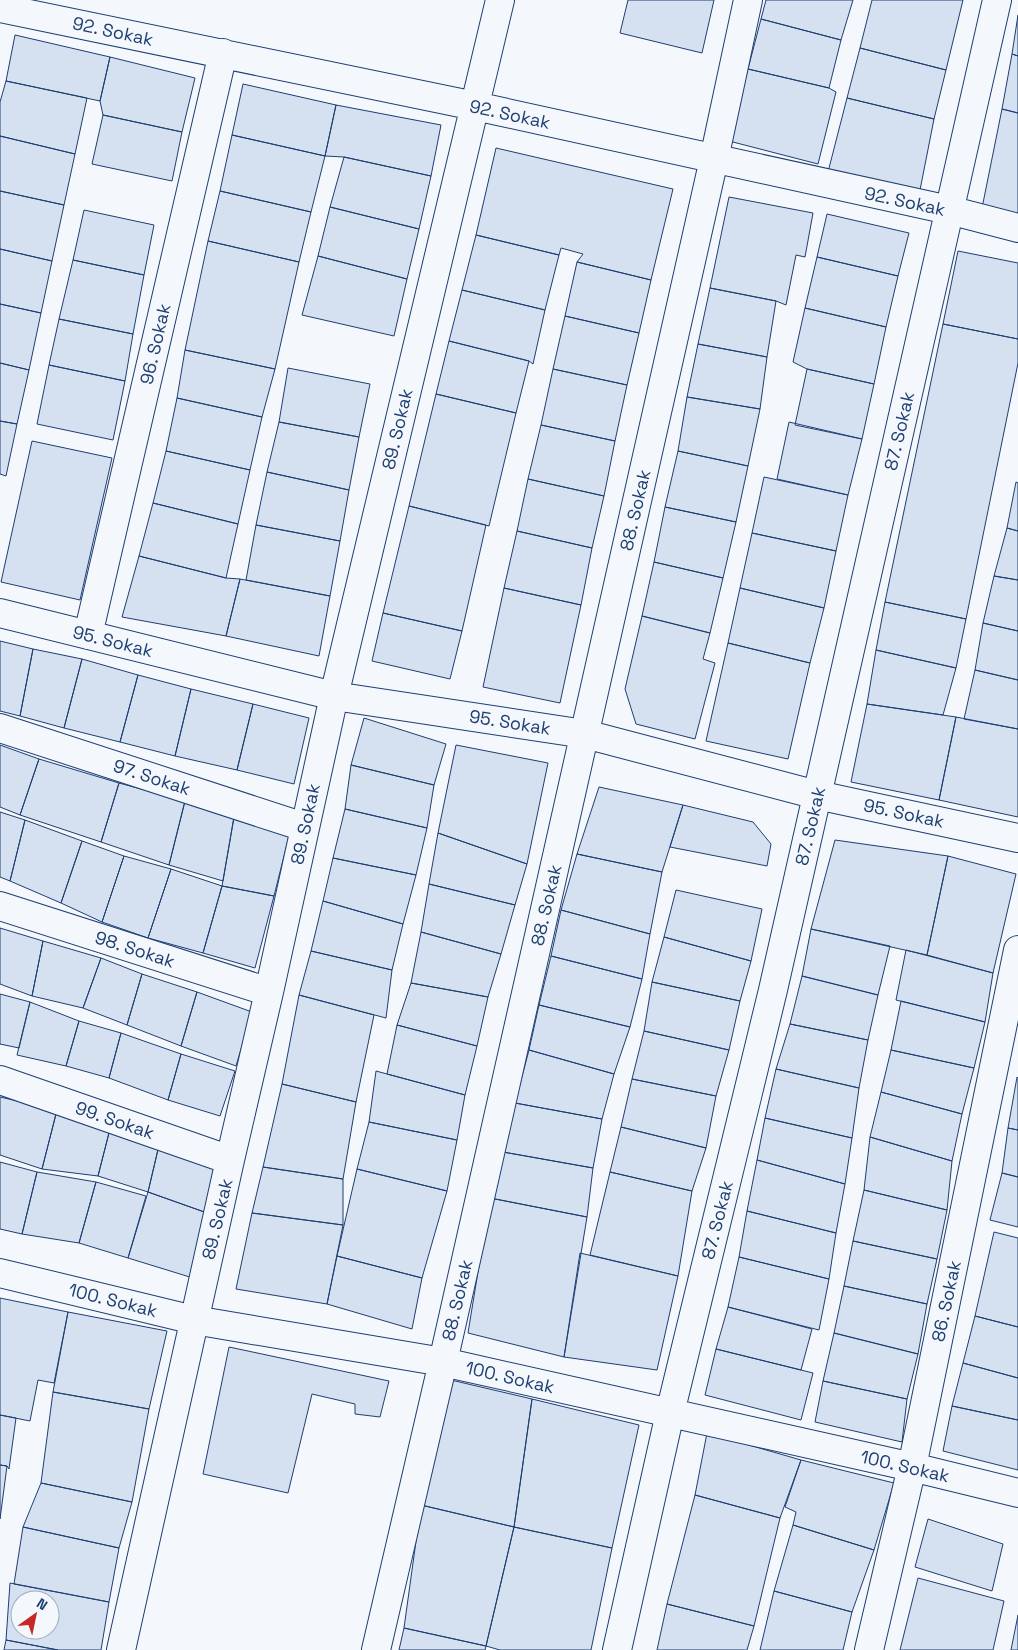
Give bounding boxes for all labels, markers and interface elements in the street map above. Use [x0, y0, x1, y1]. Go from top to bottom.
street label: 92. Sokak [70, 11, 156, 51]
street label: 92. Sokak [467, 94, 553, 134]
street label: 92. Sokak [862, 181, 948, 221]
street label: 96. Sokak [135, 301, 176, 387]
street label: 89. Sokak [377, 386, 418, 472]
street label: 87. Sokak [879, 389, 919, 473]
street label: 88. Sokak [614, 467, 656, 553]
street label: 95. Sokak [70, 620, 156, 662]
street label: 95. Sokak [468, 704, 553, 740]
street label: 97. Sokak [110, 754, 194, 800]
street label: 89. Sokak [285, 781, 325, 867]
street label: 87. Sokak [790, 784, 830, 868]
street label: 95. Sokak [861, 793, 947, 833]
street label: 88. Sokak [525, 862, 567, 948]
street label: 98. Sokak [92, 925, 178, 973]
street label: 99. Sokak [72, 1096, 158, 1144]
street label: 89. Sokak [197, 1176, 238, 1262]
street label: 87. Sokak [696, 1178, 738, 1262]
street label: 88. Sokak [436, 1257, 478, 1343]
street label: 86. Sokak [926, 1258, 966, 1344]
street label: 100. Sokak [66, 1278, 160, 1322]
street label: 100. Sokak [463, 1356, 557, 1398]
street label: 100. Sokak [858, 1445, 952, 1487]
north arrow [10, 1590, 60, 1640]
text: N [33, 1594, 51, 1614]

